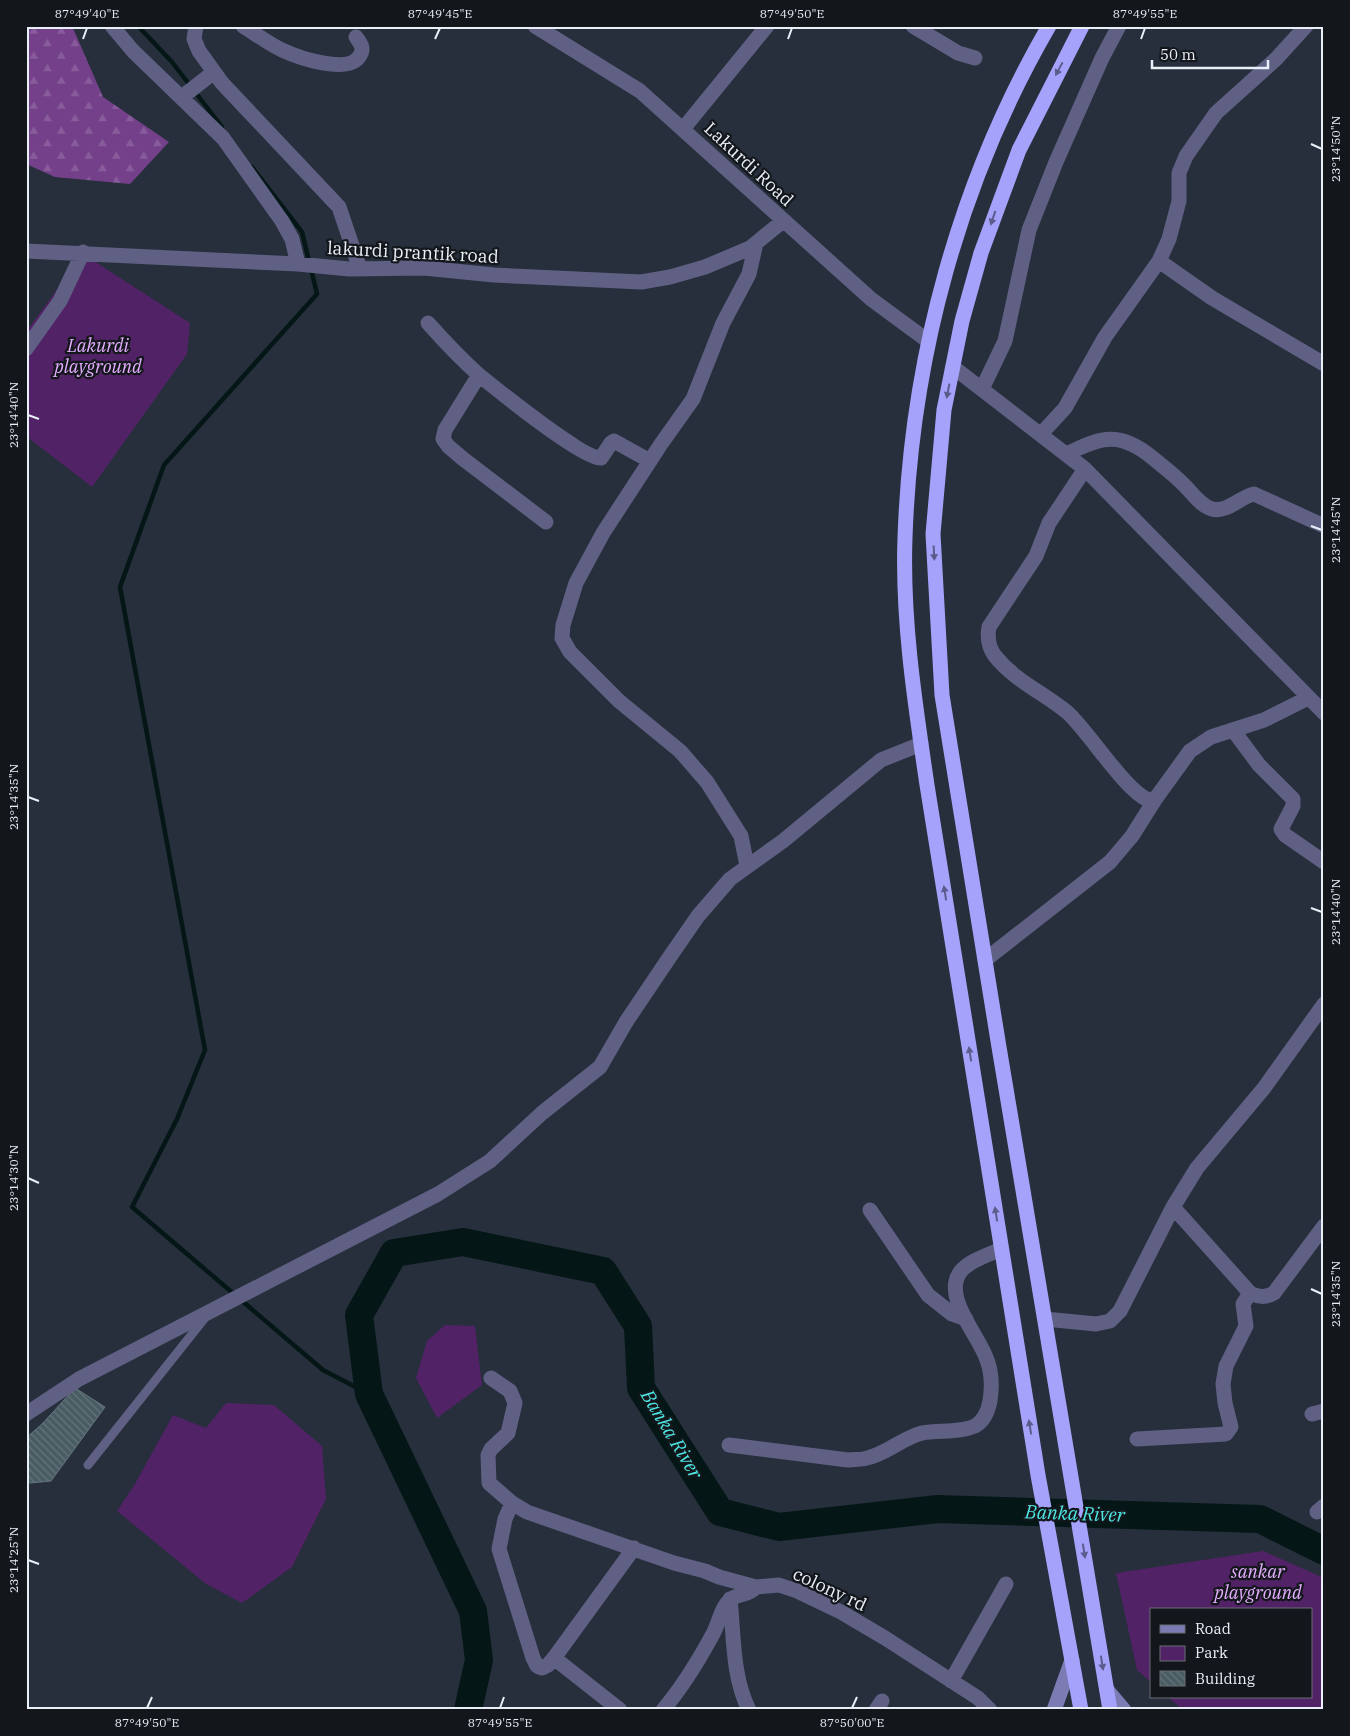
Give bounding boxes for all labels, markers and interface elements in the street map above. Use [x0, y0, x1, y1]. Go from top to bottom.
text: 87°49'40"E [55, 6, 119, 21]
text: 87°49'45"E [408, 6, 472, 21]
text: 87°49'50"E [760, 6, 824, 21]
text: 87°49'55"E [1113, 6, 1177, 21]
scale bar [1152, 38, 1269, 70]
text: 50 m [1160, 45, 1196, 64]
one-way arrow [1055, 62, 1063, 76]
text: 23°14'50"N [1328, 116, 1343, 182]
street label: Lakurdi Road [700, 117, 798, 211]
one-way arrow [989, 210, 996, 225]
street label: lakurdi prantik road [327, 236, 499, 268]
park label: Lakurdi playground [52, 334, 142, 378]
text: 23°14'40"N [6, 382, 21, 448]
one-way arrow [943, 384, 951, 400]
text: 23°14'45"N [1328, 497, 1343, 563]
one-way arrow [930, 545, 938, 561]
text: 23°14'35"N [6, 764, 21, 830]
text: 23°14'40"N [1328, 879, 1343, 945]
one-way arrow [940, 885, 948, 901]
one-way arrow [966, 1045, 974, 1061]
text: 23°14'30"N [6, 1145, 21, 1211]
one-way arrow [991, 1206, 999, 1222]
text: 23°14'35"N [1328, 1261, 1343, 1327]
water label: Banka River [635, 1384, 708, 1484]
one-way arrow [1025, 1418, 1033, 1434]
water label: Banka River [1024, 1499, 1126, 1527]
text: 23°14'25"N [6, 1527, 21, 1593]
one-way arrow [1080, 1543, 1088, 1559]
park label: sankar playground [1212, 1560, 1302, 1604]
street label: colony rd [789, 1562, 871, 1616]
legend [1150, 1608, 1312, 1698]
text: Road [1195, 1619, 1231, 1638]
text: Park [1195, 1643, 1228, 1662]
one-way arrow [1099, 1655, 1107, 1671]
text: Building [1195, 1669, 1255, 1688]
text: 87°49'50"E [115, 1715, 179, 1730]
text: 87°49'55"E [468, 1715, 532, 1730]
text: 87°50'00"E [820, 1715, 884, 1730]

